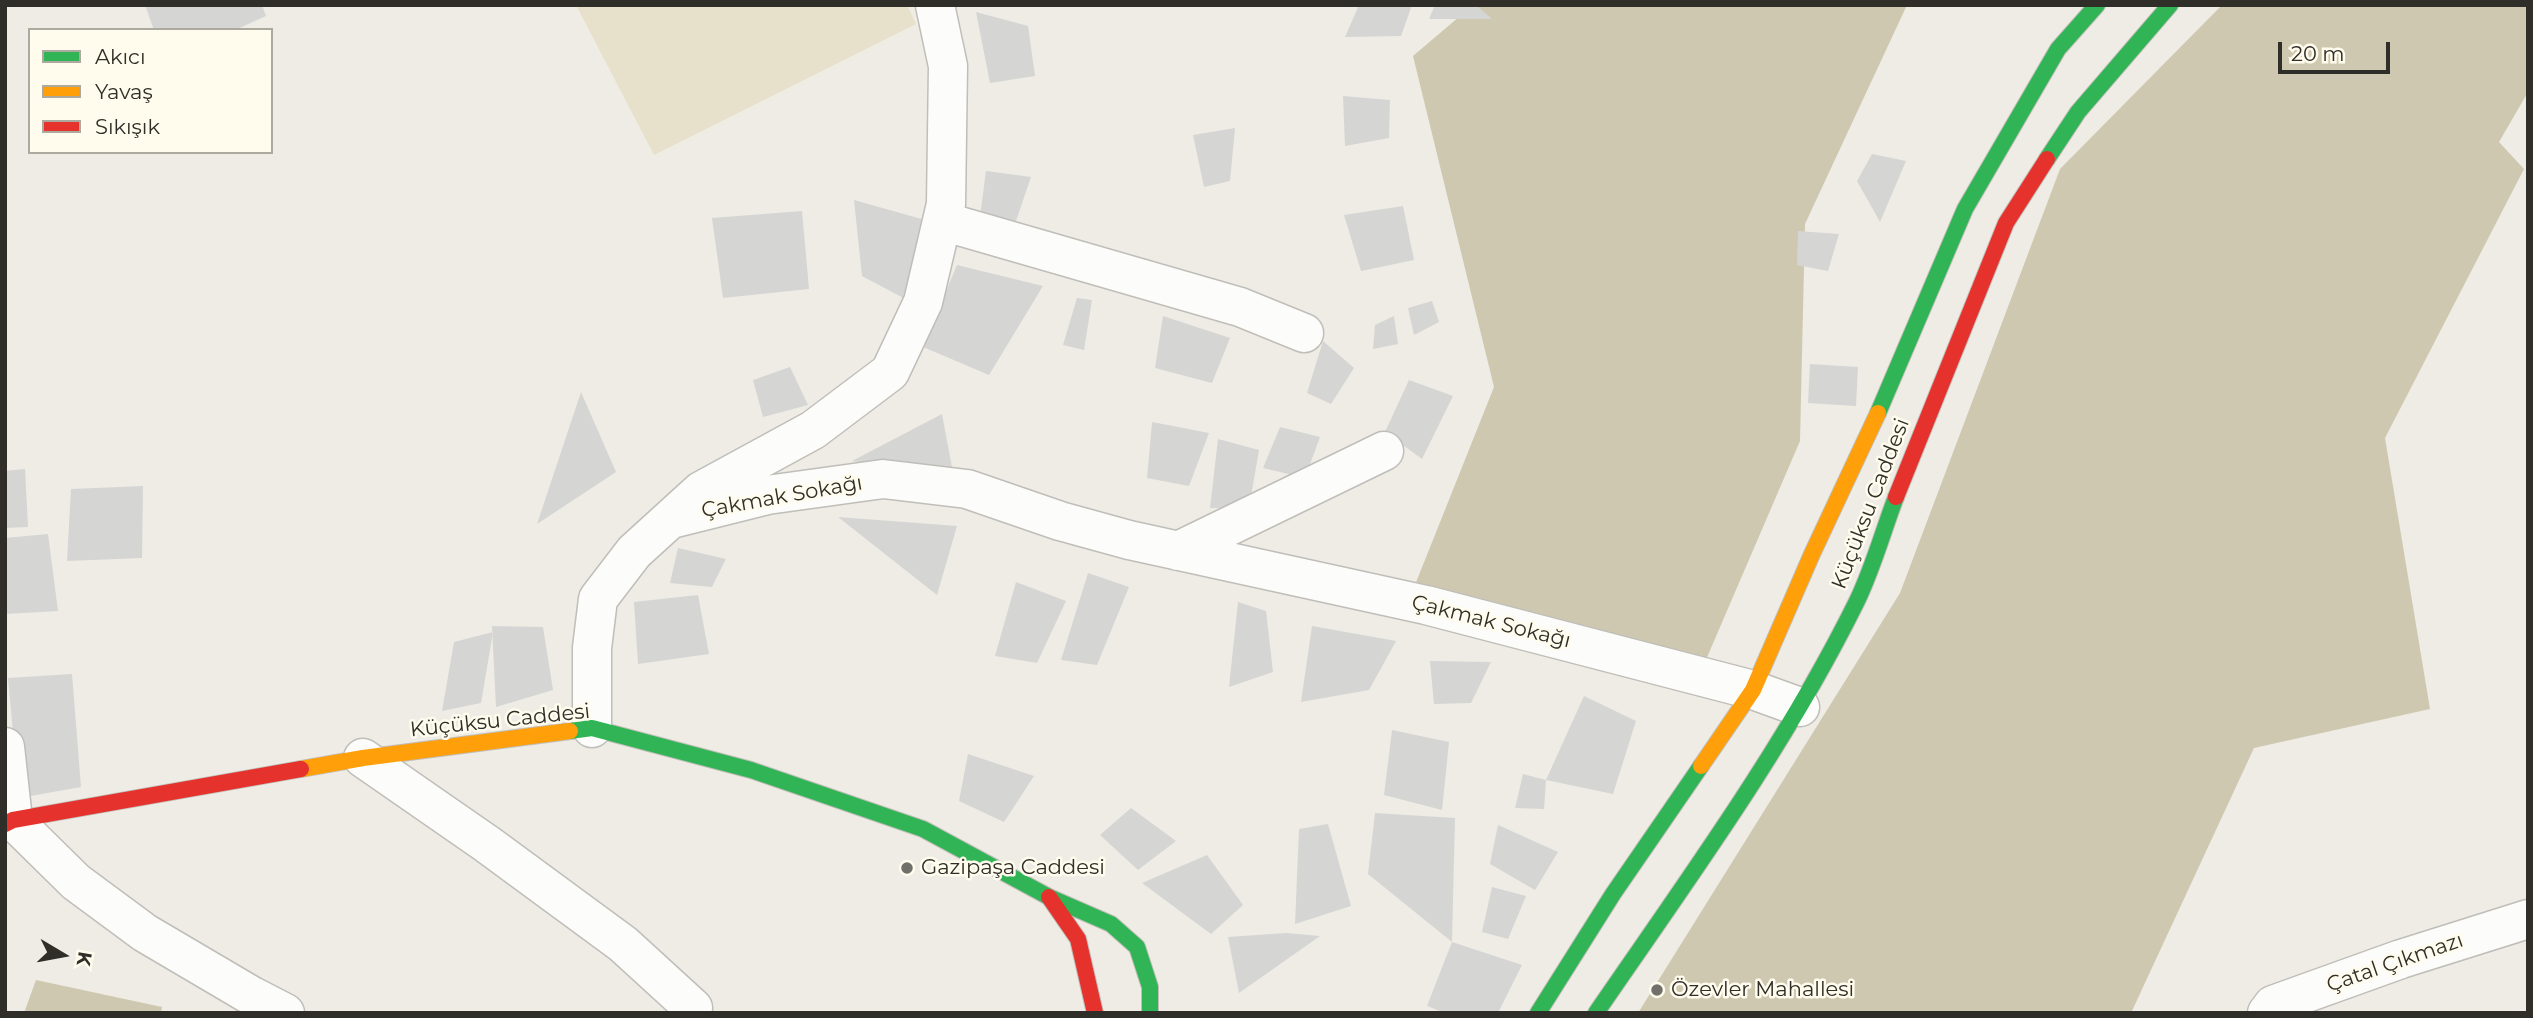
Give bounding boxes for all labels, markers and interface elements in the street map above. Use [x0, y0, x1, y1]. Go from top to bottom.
legend [28, 28, 273, 154]
scale bar [2281, 28, 2393, 72]
text: 20 m [2291, 41, 2345, 66]
text: Akıcı [95, 44, 146, 69]
text: Yavaş [95, 79, 153, 104]
text: Sıkışık [95, 114, 160, 139]
street label: Küçüksu Caddesi [1827, 415, 1915, 593]
street label: Çakmak Sokağı [700, 470, 864, 524]
street label: Çakmak Sokağı [1409, 590, 1573, 654]
street label: Küçüksu Caddesi [409, 699, 591, 743]
place label: Gazipaşa Caddesi [921, 855, 1105, 881]
marker: Gazipaşa Caddesi [899, 860, 915, 876]
north arrow [28, 920, 98, 990]
street label: Çatal Çıkmazı [2323, 928, 2467, 998]
text: K [72, 950, 97, 968]
place label: Özevler Mahallesi [1671, 977, 1854, 1003]
marker: Özevler Mahallesi [1649, 982, 1665, 998]

